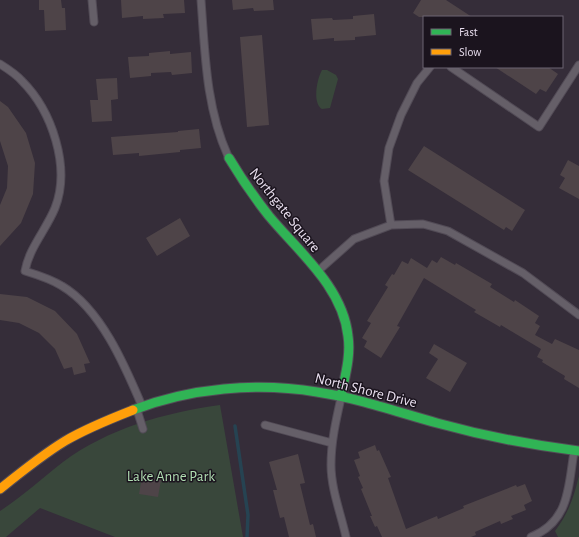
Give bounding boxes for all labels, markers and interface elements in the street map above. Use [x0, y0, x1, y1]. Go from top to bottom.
legend [423, 16, 563, 68]
text: Fast [459, 26, 478, 38]
text: Slow [459, 46, 481, 58]
street label: Northgate Square [246, 165, 323, 255]
street label: North Shore Drive [313, 371, 418, 410]
park label: Lake Anne Park [127, 469, 215, 484]

